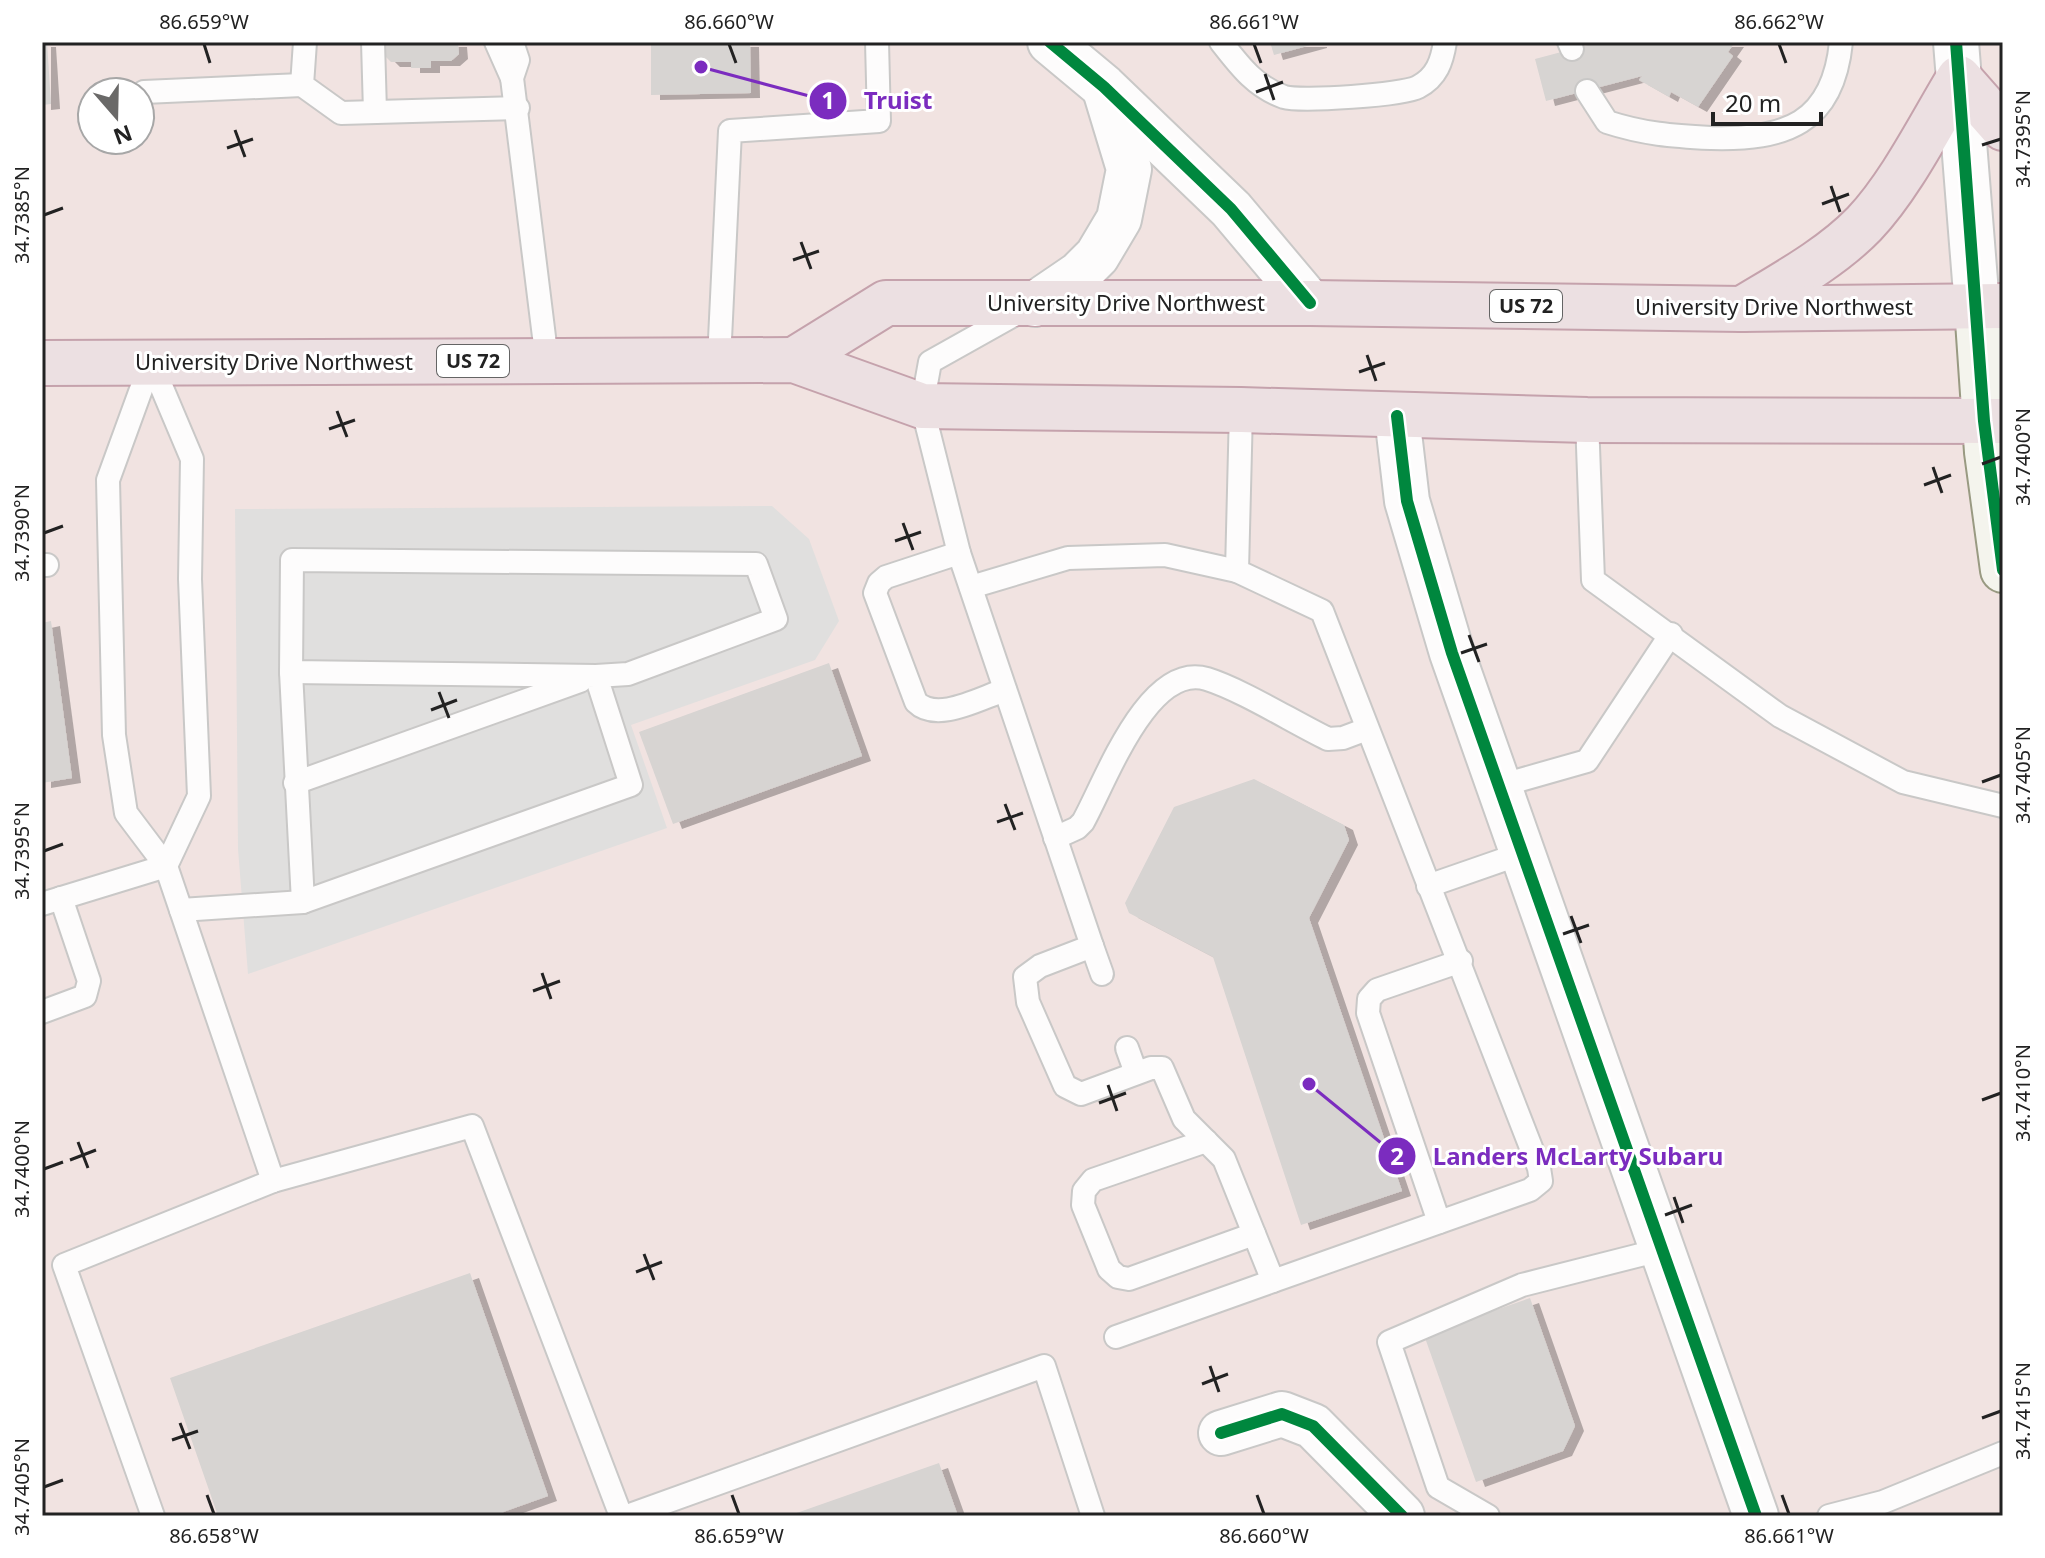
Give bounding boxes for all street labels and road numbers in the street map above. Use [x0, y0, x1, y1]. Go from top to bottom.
street label: University Drive Northwest [987, 287, 1265, 317]
road number: US 72 [1490, 290, 1562, 322]
street label: University Drive Northwest [1635, 291, 1913, 321]
road number: US 72 [437, 345, 509, 377]
street label: University Drive Northwest [135, 346, 413, 376]

